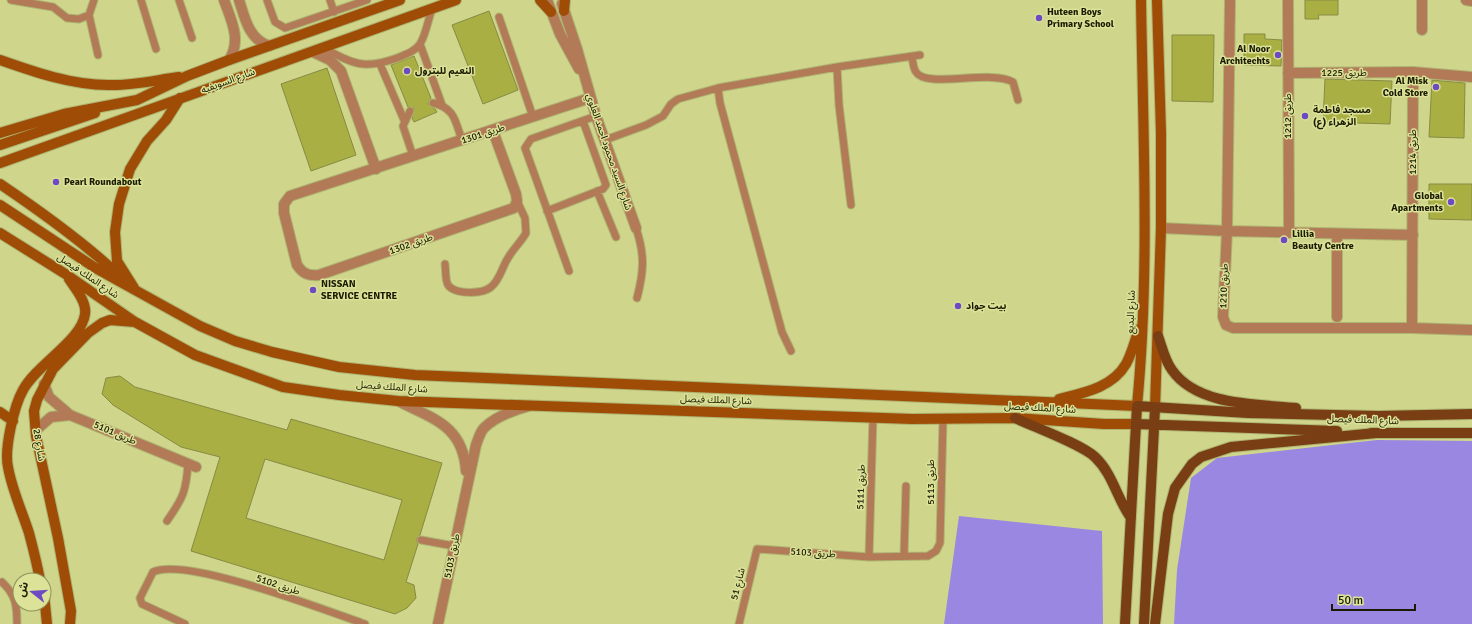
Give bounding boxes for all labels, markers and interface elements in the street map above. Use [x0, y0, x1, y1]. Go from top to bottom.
place label: Huteen Boys Primary School [1047, 6, 1114, 30]
marker: Huteen Boys Primary School [1034, 13, 1044, 23]
place label: Al Noor Architechts [1220, 43, 1271, 67]
marker: Al Noor Architechts [1273, 50, 1283, 60]
place label: النعيم للبترول [415, 65, 474, 78]
street label: شارع السويفيه [199, 66, 257, 97]
marker: النعيم للبترول [402, 66, 412, 76]
street label: طريق 1225 [1321, 67, 1367, 79]
place label: Al Misk Cold Store [1383, 75, 1429, 99]
marker: Al Misk Cold Store [1431, 82, 1441, 92]
street label: شارع السيد محمود احمد العلوي [582, 92, 635, 212]
street label: طريق 1212 [1282, 93, 1294, 139]
place label: مسجد فاطمة الزهراء (ع) [1313, 104, 1371, 130]
marker: مسجد فاطمة الزهراء (ع) [1300, 111, 1310, 121]
street label: طريق 1301 [460, 121, 507, 147]
street label: طريق 1214 [1407, 129, 1419, 175]
place label: Pearl Roundabout [64, 176, 142, 188]
marker: Pearl Roundabout [51, 177, 61, 187]
place label: Global Apartments [1391, 190, 1444, 214]
marker: Global Apartments [1446, 197, 1456, 207]
place label: Lillia Beauty Centre [1292, 228, 1354, 252]
street label: طريق 1302 [388, 231, 435, 257]
marker: Lillia Beauty Centre [1279, 235, 1289, 245]
street label: شارع الملك فيصل [54, 251, 121, 302]
street label: طريق 1210 [1217, 263, 1231, 309]
place label: NISSAN SERVICE CENTRE [321, 278, 398, 302]
marker: NISSAN SERVICE CENTRE [308, 285, 318, 295]
street label: شارع البديع [1124, 290, 1139, 334]
place label: بيت جواد [966, 300, 1006, 312]
marker: بيت جواد [953, 301, 963, 311]
street label: شارع الملك فيصل [356, 379, 428, 396]
street label: شارع الملك فيصل [680, 393, 752, 408]
street label: شارع الملك فيصل [1004, 400, 1076, 417]
street label: شارع الملك فيصل [1327, 413, 1399, 428]
street label: طريق 5101 [92, 419, 138, 447]
street label: شارع 28 [29, 428, 48, 462]
street label: طريق 5113 [925, 459, 937, 505]
street label: طريق 5111 [854, 464, 868, 510]
street label: طريق 5103 [441, 532, 463, 579]
street label: طريق 5103 [790, 545, 836, 561]
street label: شارع 51 [728, 567, 749, 601]
north arrow [12, 572, 52, 612]
street label: طريق 5102 [255, 572, 302, 598]
text: ش [14, 580, 31, 598]
scale bar [1332, 586, 1415, 612]
text: 50 m [1338, 593, 1363, 608]

